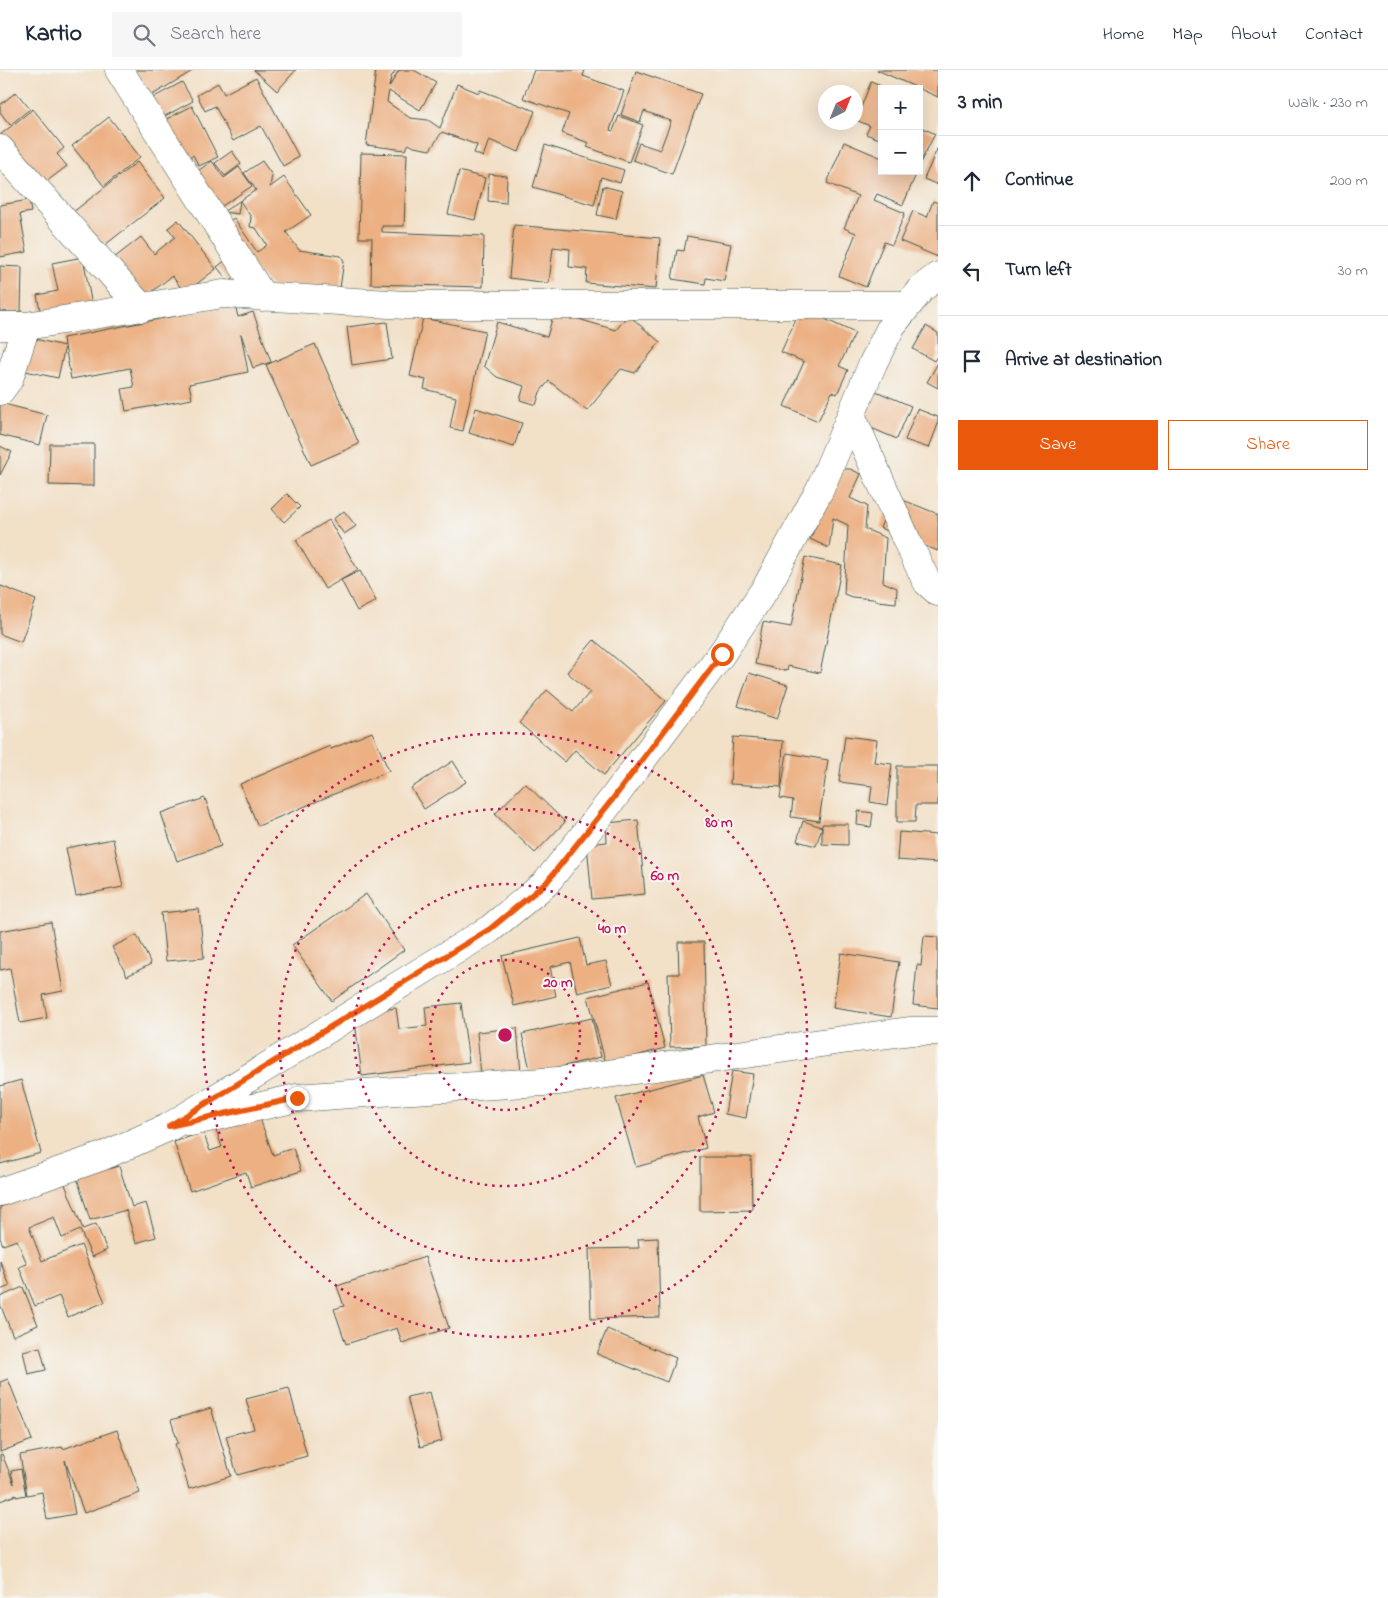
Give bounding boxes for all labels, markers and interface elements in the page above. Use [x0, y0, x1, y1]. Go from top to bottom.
search box [112, 12, 462, 57]
text: Kartio [25, 17, 82, 52]
icon: search [130, 21, 158, 49]
text: Search here [170, 21, 261, 48]
text: Home [1103, 22, 1144, 48]
text: Map [1172, 22, 1203, 48]
text: About [1231, 22, 1277, 48]
text: Contact [1305, 22, 1363, 48]
north arrow [818, 85, 863, 130]
map controls [878, 85, 923, 175]
button: + [878, 85, 923, 130]
text: 3 min [958, 88, 1002, 118]
text: Walk · 230 m [1288, 91, 1368, 115]
button: − [878, 130, 923, 175]
icon: ahead [958, 167, 986, 195]
text: Continue [1005, 167, 1073, 194]
text: 200 m [1330, 169, 1368, 193]
icon: left [958, 257, 986, 285]
text: Turn left [1005, 257, 1072, 284]
text: 30 m [1338, 259, 1368, 283]
icon: arrive [958, 347, 986, 375]
text: Arrive at destination [1005, 347, 1162, 374]
button: Save [958, 420, 1158, 470]
button: Share [1168, 420, 1368, 470]
route start [711, 643, 734, 666]
text: 80 m [704, 812, 733, 834]
text: 60 m [650, 865, 680, 887]
text: 40 m [597, 918, 626, 940]
text: 20 m [542, 972, 573, 994]
centre of rings [496, 1026, 514, 1044]
route end [286, 1087, 309, 1110]

